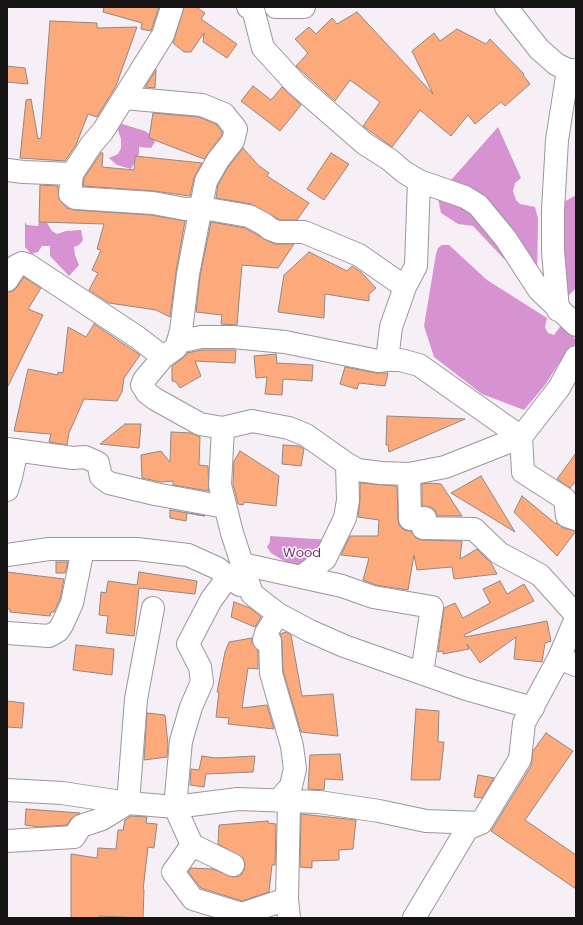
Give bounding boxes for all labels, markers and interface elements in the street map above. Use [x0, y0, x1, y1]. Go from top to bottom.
park label: Wood [283, 546, 321, 562]

